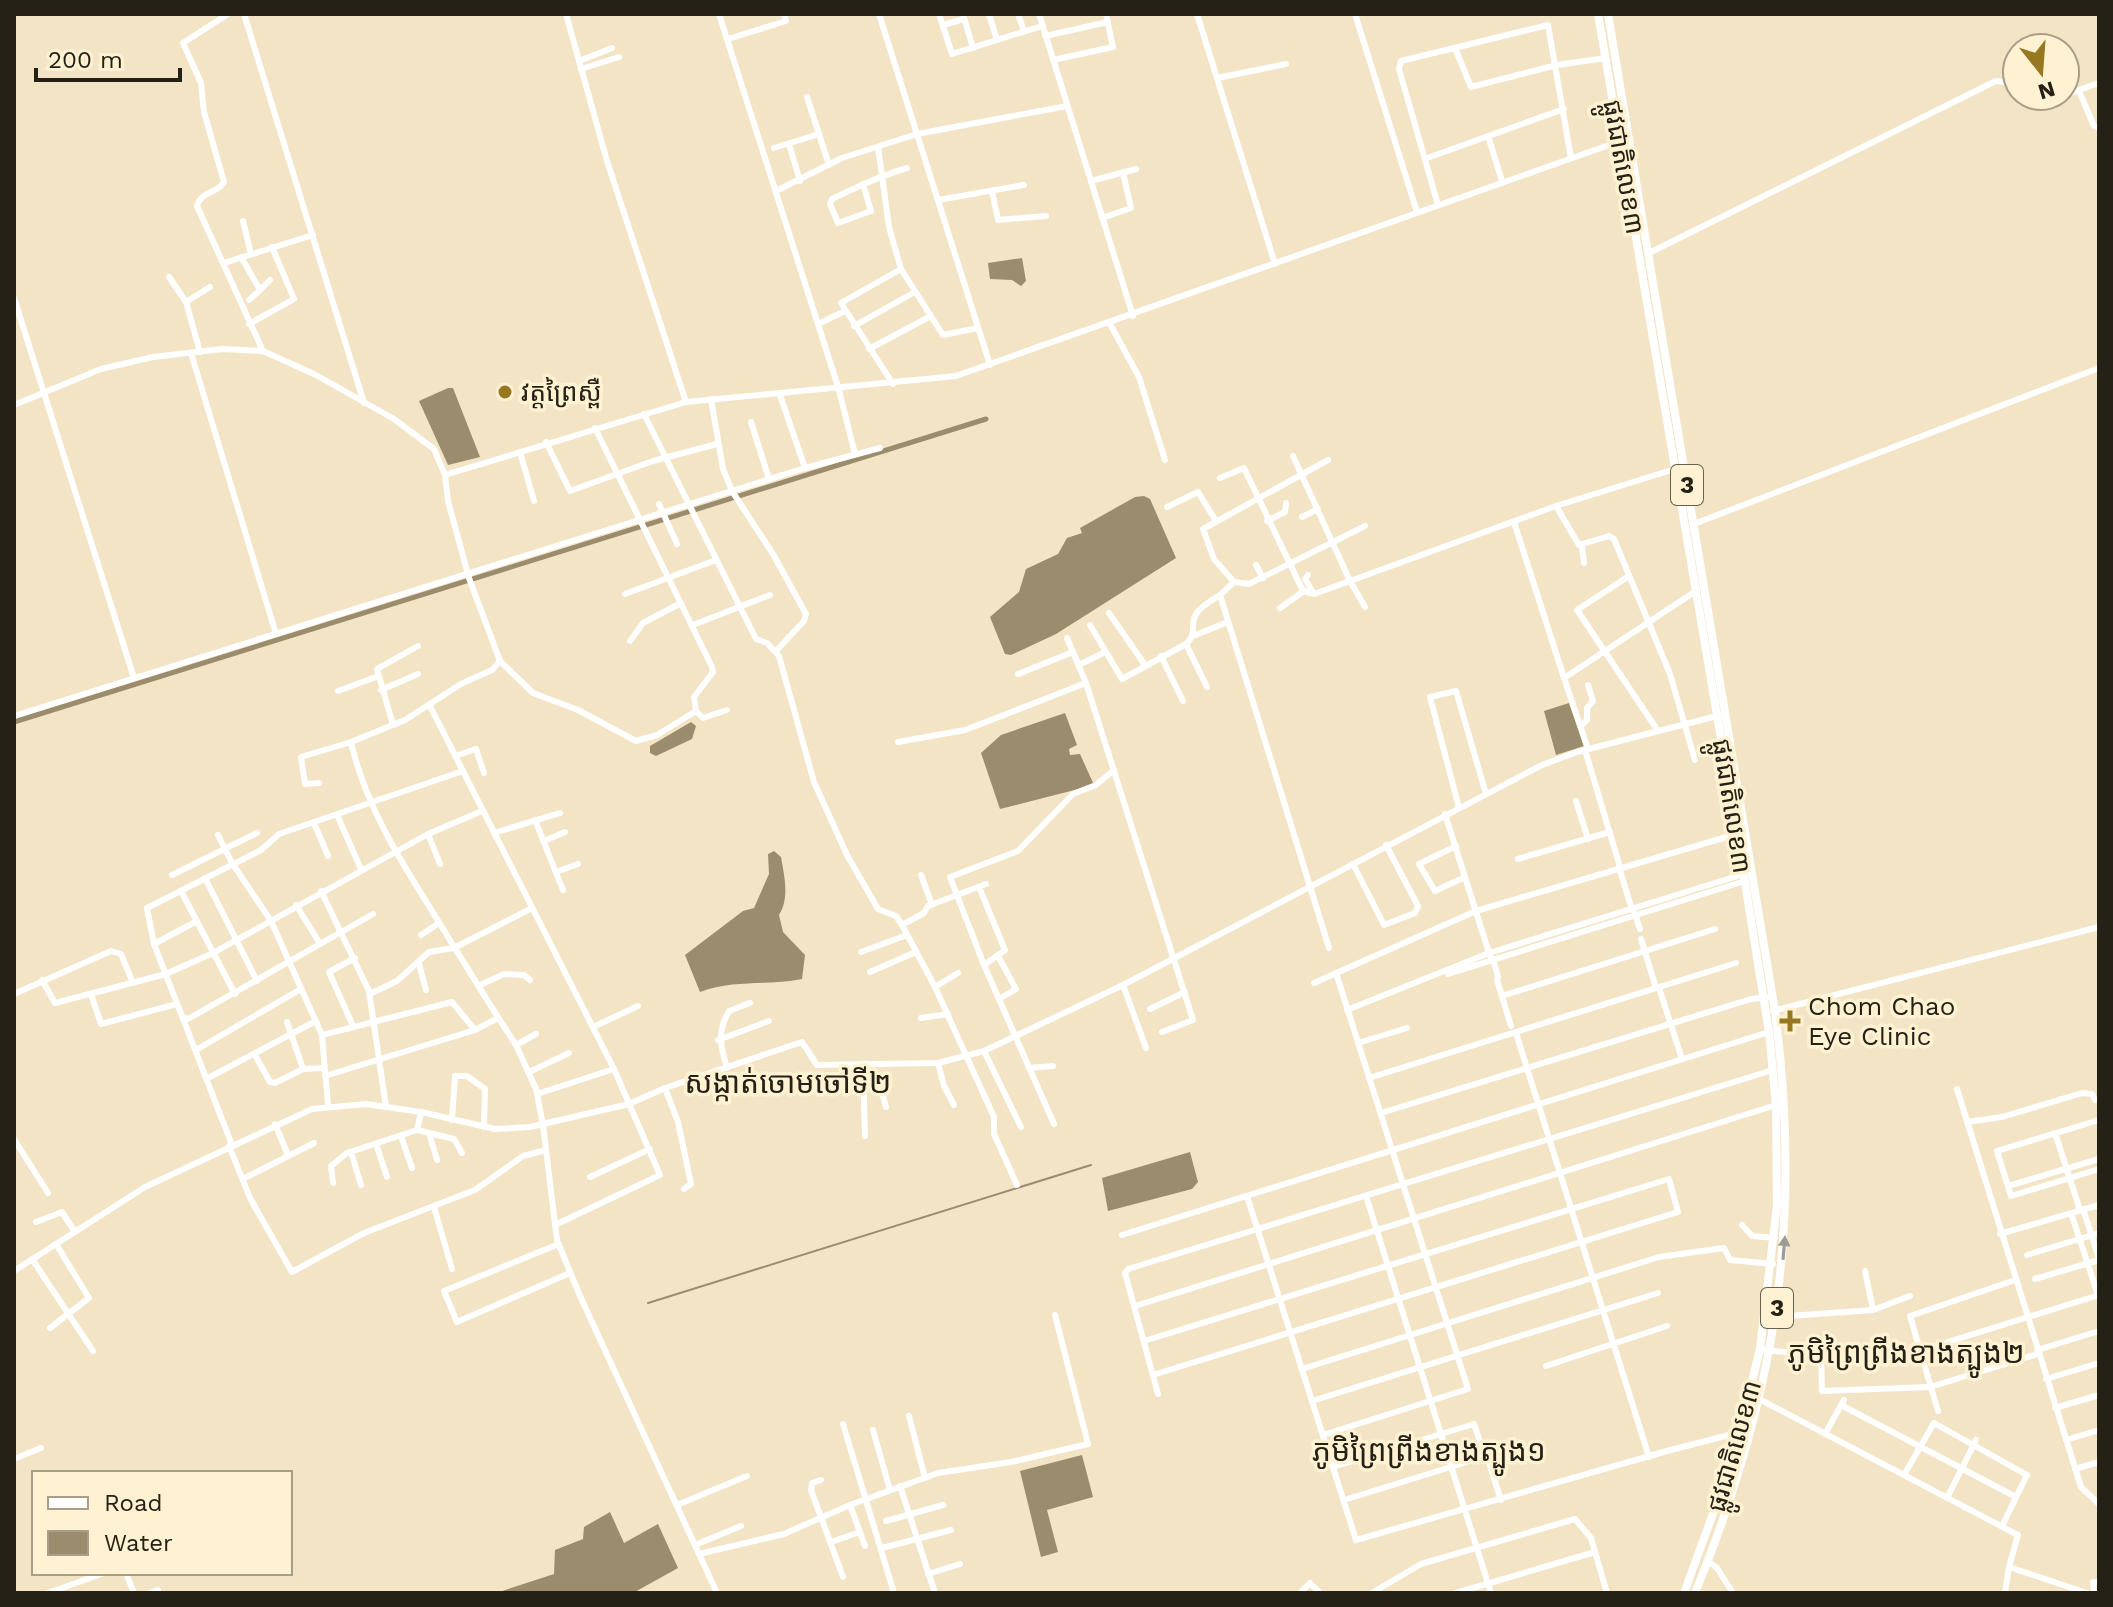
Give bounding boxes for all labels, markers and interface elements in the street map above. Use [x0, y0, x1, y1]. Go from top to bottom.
scale bar [36, 32, 180, 82]
north arrow [2001, 32, 2081, 112]
text: 200 m [48, 46, 123, 74]
text: N [2035, 76, 2058, 105]
street label: ផ្លូវជាតិលេខ៣ [1589, 97, 1651, 238]
place label: វត្តព្រៃស្ពឺ [521, 376, 602, 409]
marker: វត្តព្រៃស្ពឺ [496, 383, 514, 401]
road number: 3 [1671, 465, 1703, 505]
street label: ផ្លូវជាតិលេខ៣ [1698, 736, 1757, 877]
place label: Chom Chao Eye Clinic [1808, 991, 1955, 1051]
marker: Chom Chao Eye Clinic [1779, 1010, 1801, 1032]
district label: សង្កាត់ចោមចៅទី២ [685, 1065, 891, 1102]
one-way arrow [1778, 1235, 1791, 1260]
road number: 3 [1761, 1288, 1793, 1328]
district label: ភូមិព្រៃព្រីងខាងត្បូង២ [1787, 1334, 2025, 1378]
street label: ផ្លូវជាតិលេខ៣ [1701, 1376, 1776, 1518]
district label: ភូមិព្រៃព្រីងខាងត្បូង១ [1312, 1432, 1546, 1476]
legend [32, 1471, 292, 1575]
text: Road [104, 1489, 163, 1517]
text: Water [104, 1529, 173, 1557]

